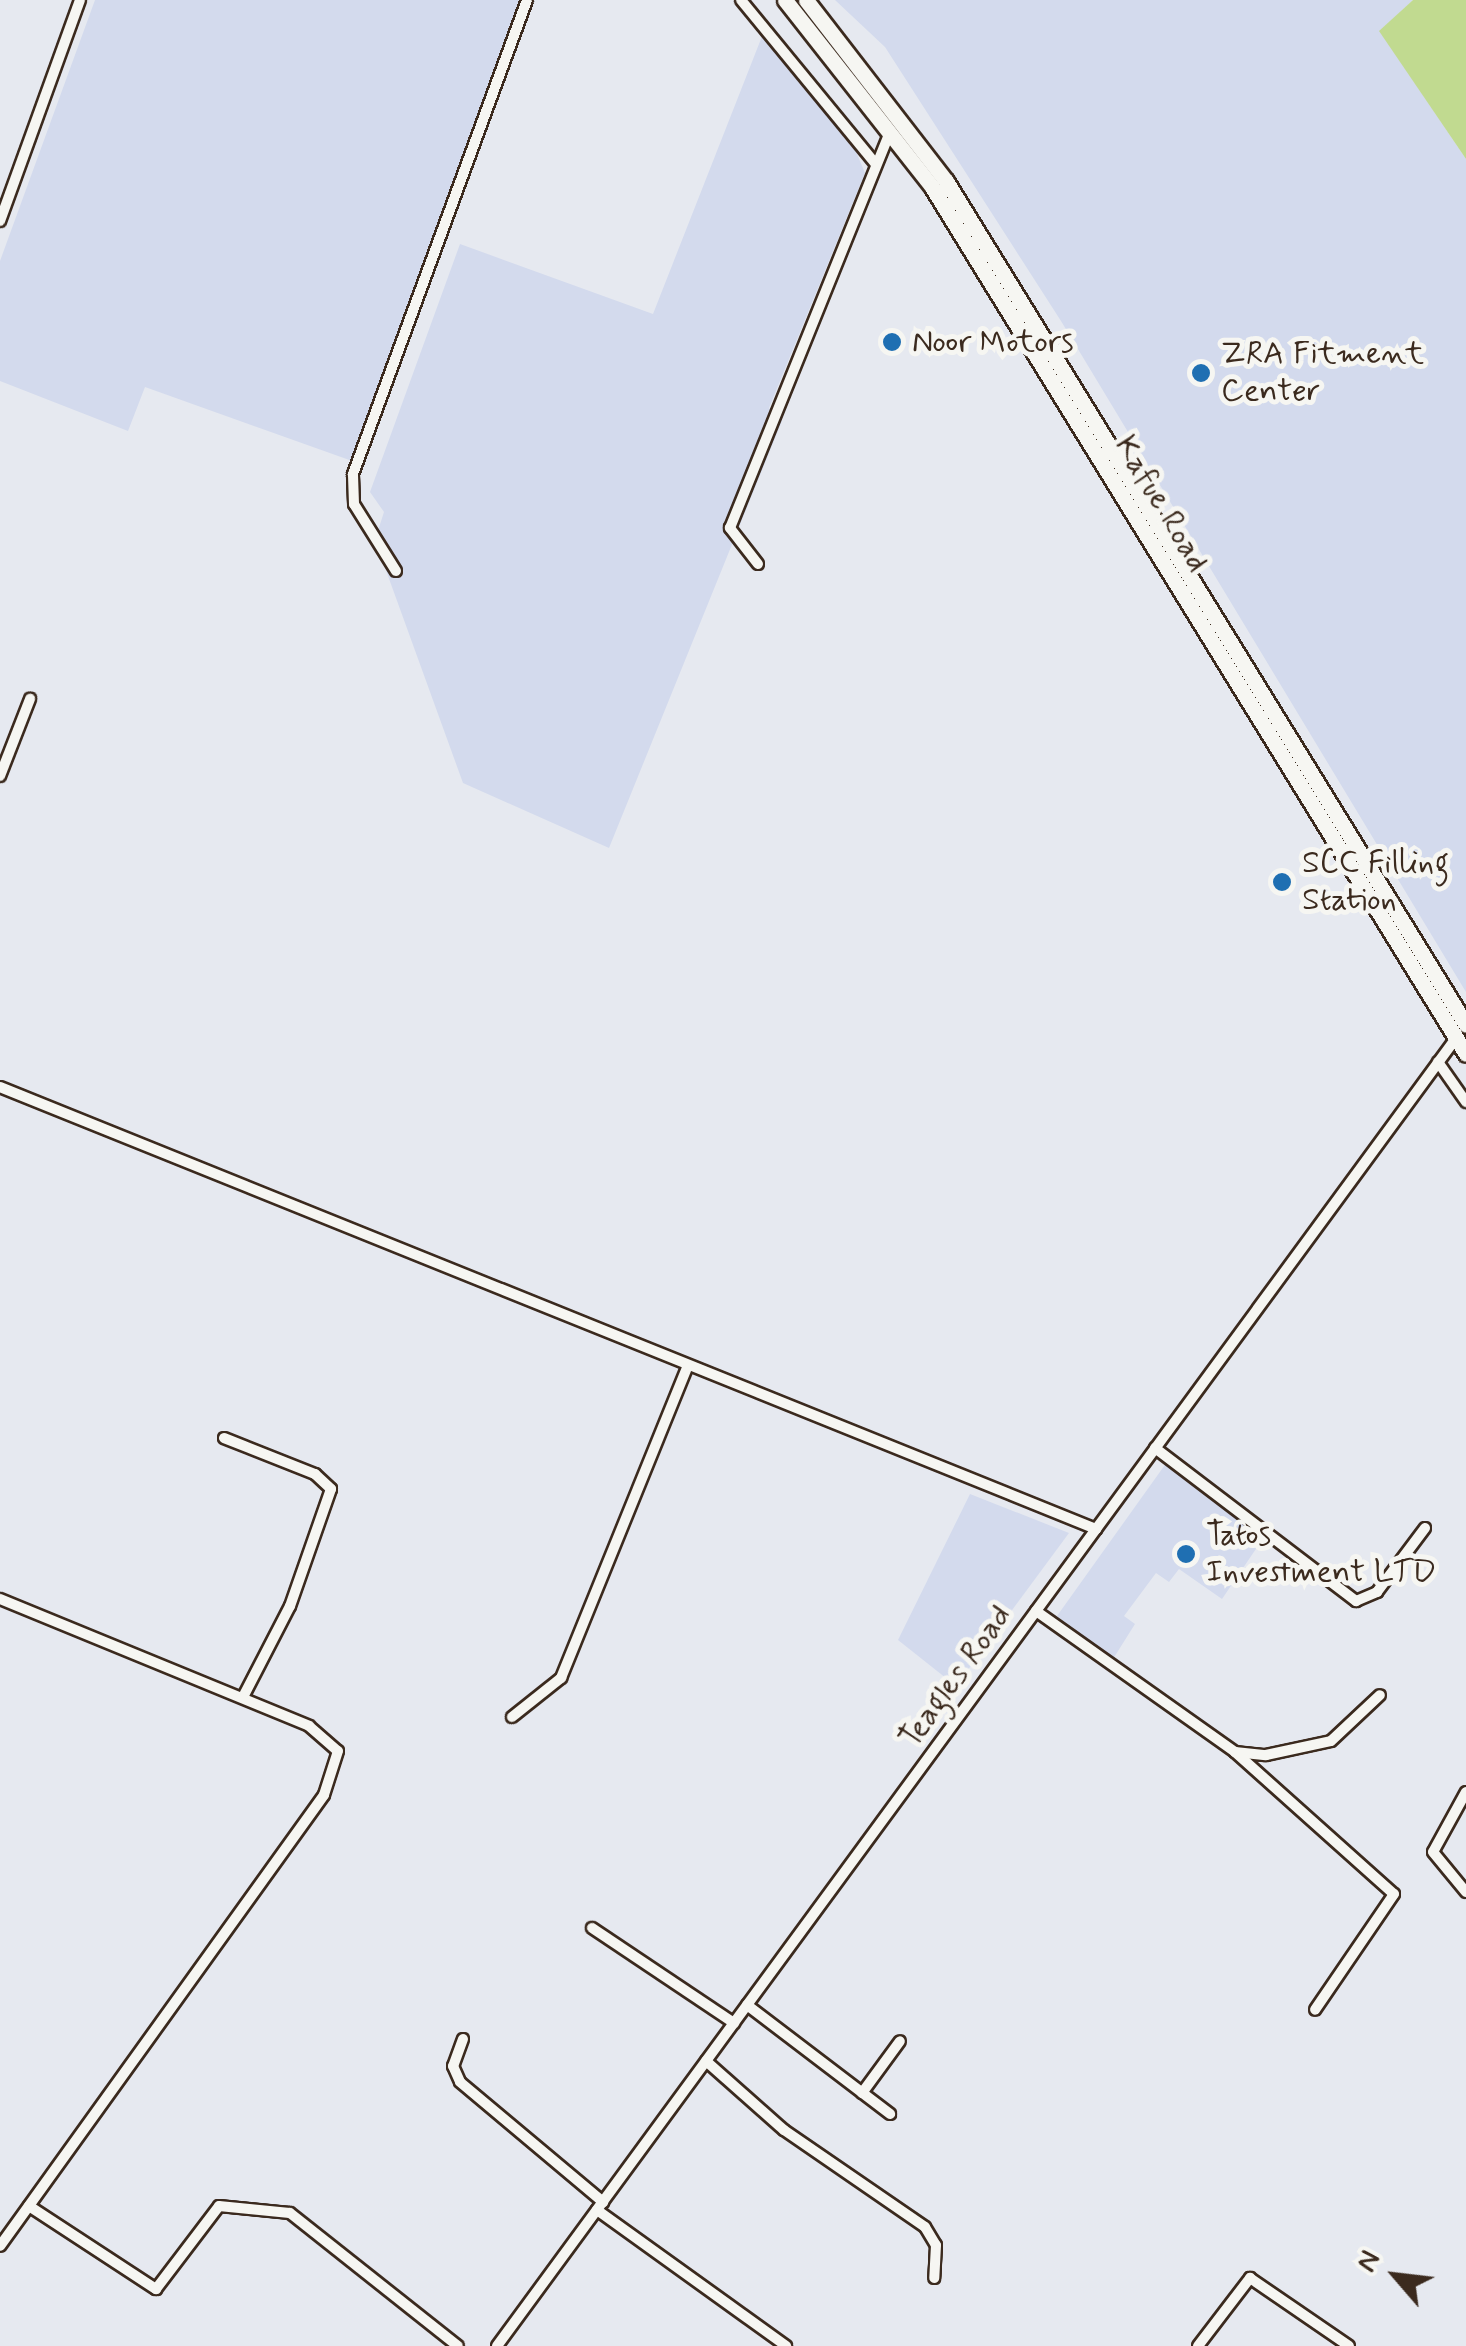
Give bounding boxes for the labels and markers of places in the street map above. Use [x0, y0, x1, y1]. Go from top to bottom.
place label: Noor Motors [912, 323, 1072, 361]
marker: Noor Motors [881, 331, 903, 353]
place label: ZRA Fitment Center [1221, 336, 1405, 411]
marker: ZRA Fitment Center [1190, 362, 1212, 384]
place label: SCC Filling Station [1302, 845, 1449, 920]
marker: SCC Filling Station [1271, 871, 1293, 893]
place label: Tatos Investment LTD [1206, 1517, 1436, 1592]
marker: Tatos Investment LTD [1175, 1543, 1197, 1565]

